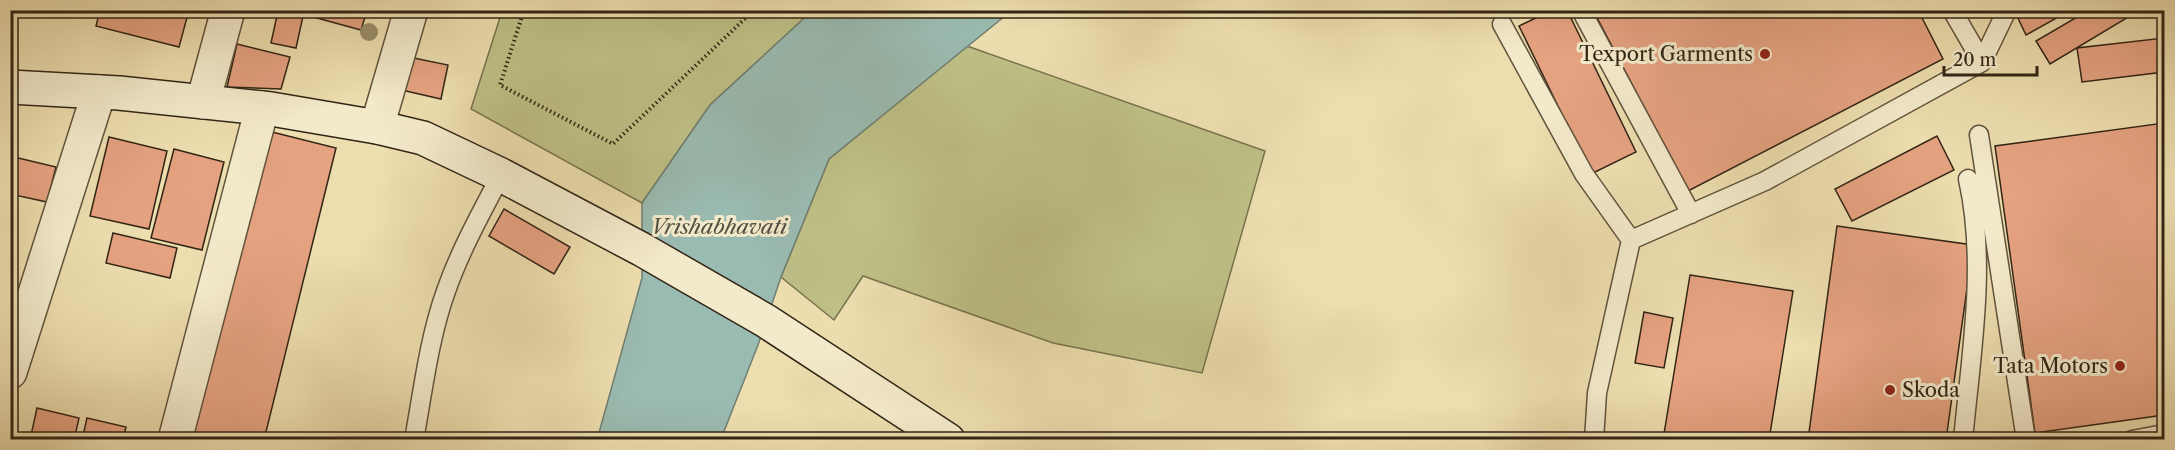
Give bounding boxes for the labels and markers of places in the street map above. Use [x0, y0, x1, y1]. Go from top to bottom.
place label: Texport Garments [1579, 42, 1753, 66]
marker: Texport Garments [1758, 47, 1772, 61]
place label: Tata Motors [1993, 354, 2108, 378]
marker: Tata Motors [2113, 359, 2127, 373]
place label: Skoda [1902, 378, 1960, 402]
marker: Skoda [1883, 383, 1897, 397]

